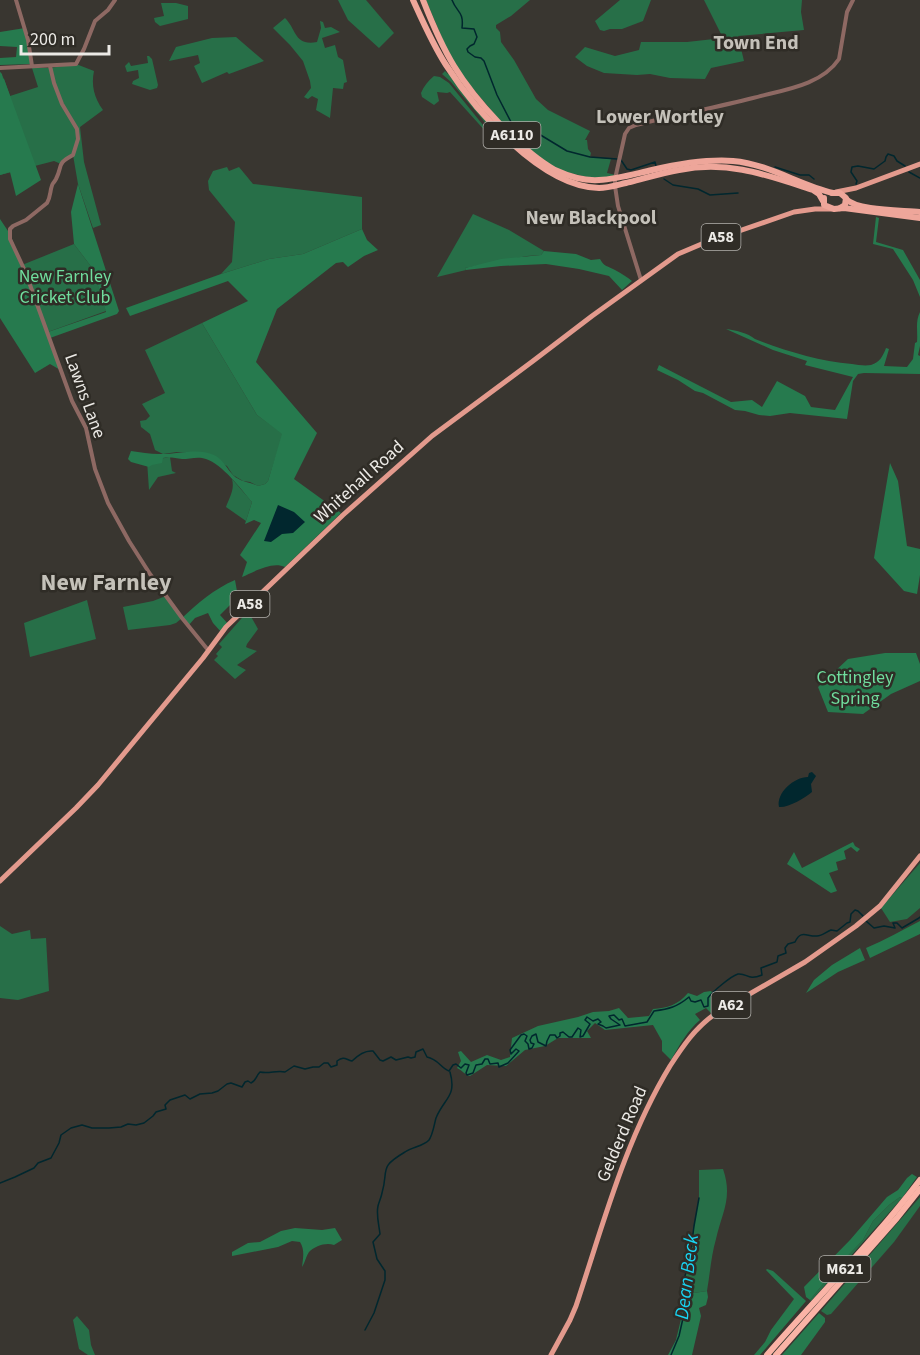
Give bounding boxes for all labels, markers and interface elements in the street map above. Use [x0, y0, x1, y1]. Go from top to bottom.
scale bar [21, 18, 110, 56]
text: 200 m [30, 27, 75, 52]
district label: Town End [713, 29, 799, 57]
district label: Lower Wortley [596, 103, 725, 131]
road number: A6110 [484, 122, 540, 148]
district label: New Blackpool [525, 204, 657, 232]
road number: A58 [702, 224, 740, 250]
park label: New Farnley Cricket Club [19, 264, 112, 310]
street label: Lawns Lane [58, 350, 112, 442]
street label: Whitehall Road [308, 435, 410, 529]
district label: New Farnley [41, 565, 172, 600]
road number: A58 [230, 591, 270, 617]
park label: Cottingley Spring [817, 665, 894, 711]
road number: A62 [712, 992, 750, 1018]
street label: Gelderd Road [591, 1082, 653, 1186]
water label: Dean Beck [668, 1232, 706, 1321]
road number: M621 [820, 1256, 870, 1282]

